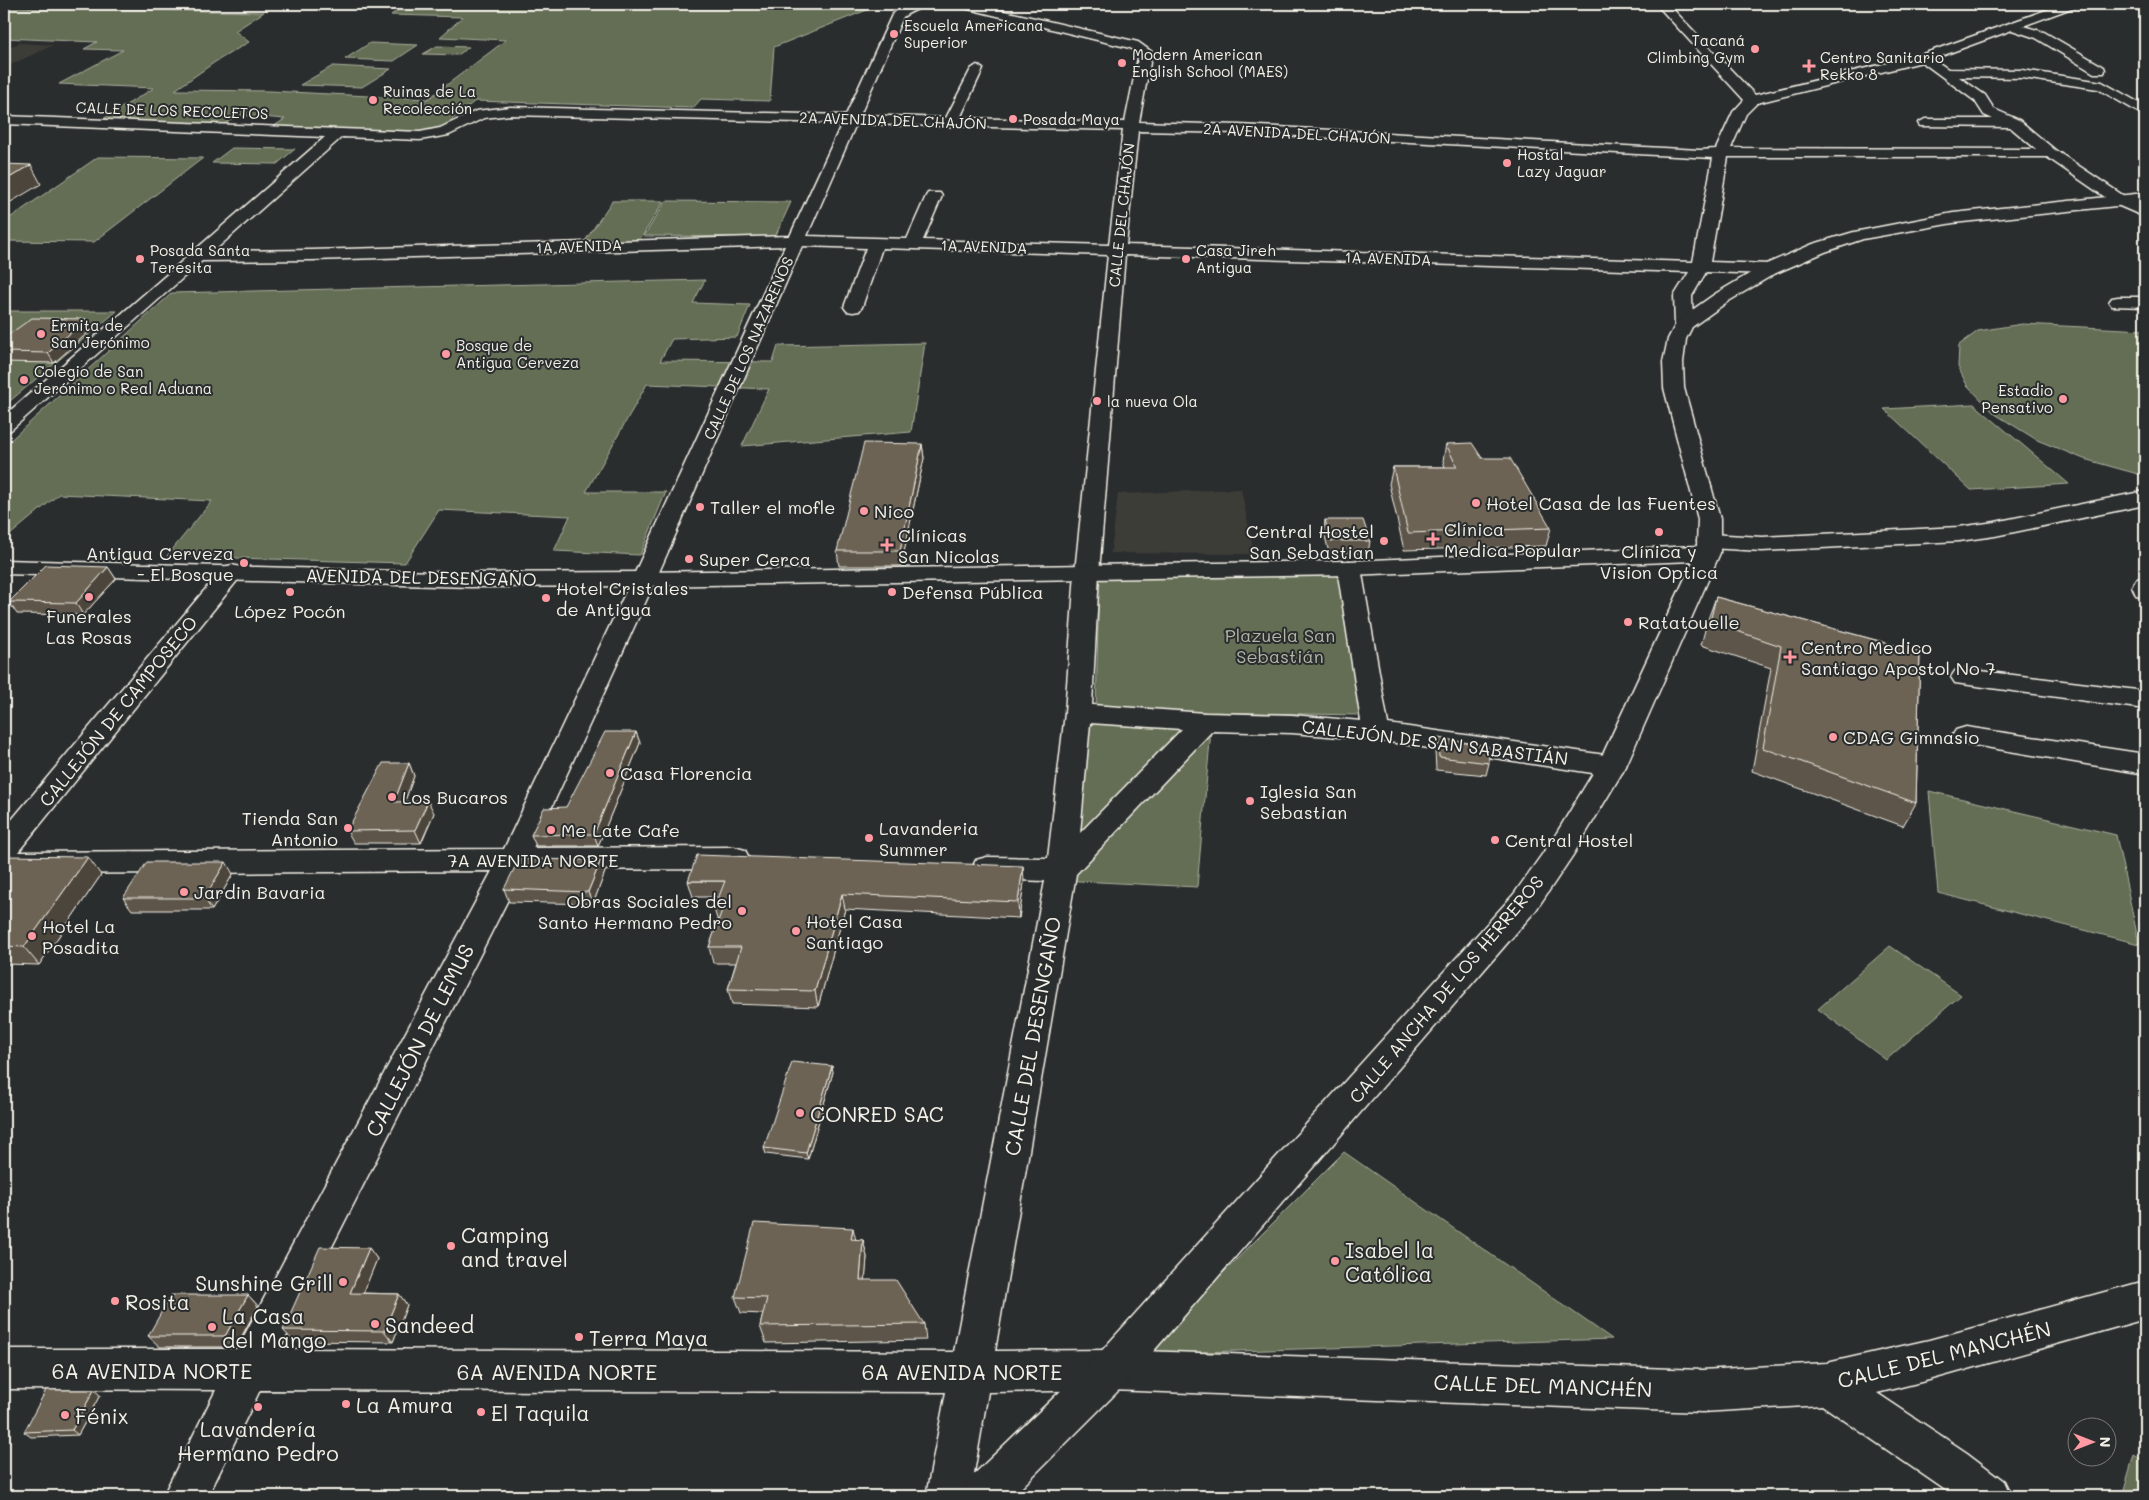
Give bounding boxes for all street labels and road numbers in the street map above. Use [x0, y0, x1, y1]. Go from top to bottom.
street label: CALLE DE LOS RECOLETOS [75, 97, 269, 123]
street label: 2A AVENIDA DEL CHAJÓN [799, 107, 987, 133]
street label: 2A AVENIDA DEL CHAJÓN [1203, 118, 1391, 148]
street label: CALLE DEL CHAJÓN [1103, 142, 1139, 288]
street label: 1A AVENIDA [535, 234, 623, 258]
street label: 1A AVENIDA [940, 234, 1028, 258]
street label: 1A AVENIDA [1344, 246, 1432, 270]
street label: CALLE DE LOS NAZARENOS [698, 253, 798, 443]
street label: AVENIDA DEL DESENGAÑO [305, 563, 537, 591]
street label: CALLEJÓN DE CAMPOSECO [34, 611, 202, 811]
street label: CALLEJÓN DE SAN SABASTIÁN [1301, 714, 1569, 770]
street label: 7A AVENIDA NORTE [447, 848, 619, 872]
street label: CALLE ANCHA DE LOS HERREROS [1343, 870, 1549, 1108]
street label: CALLE DEL DESENGAÑO [998, 914, 1066, 1158]
street label: CALLEJÓN DE LEMUS [359, 939, 479, 1141]
street label: CALLE DEL MANCHÉN [1835, 1314, 2053, 1394]
street label: 6A AVENIDA NORTE [52, 1357, 252, 1384]
street label: 6A AVENIDA NORTE [457, 1358, 657, 1385]
street label: 6A AVENIDA NORTE [862, 1358, 1062, 1385]
street label: CALLE DEL MANCHÉN [1433, 1368, 1653, 1402]

